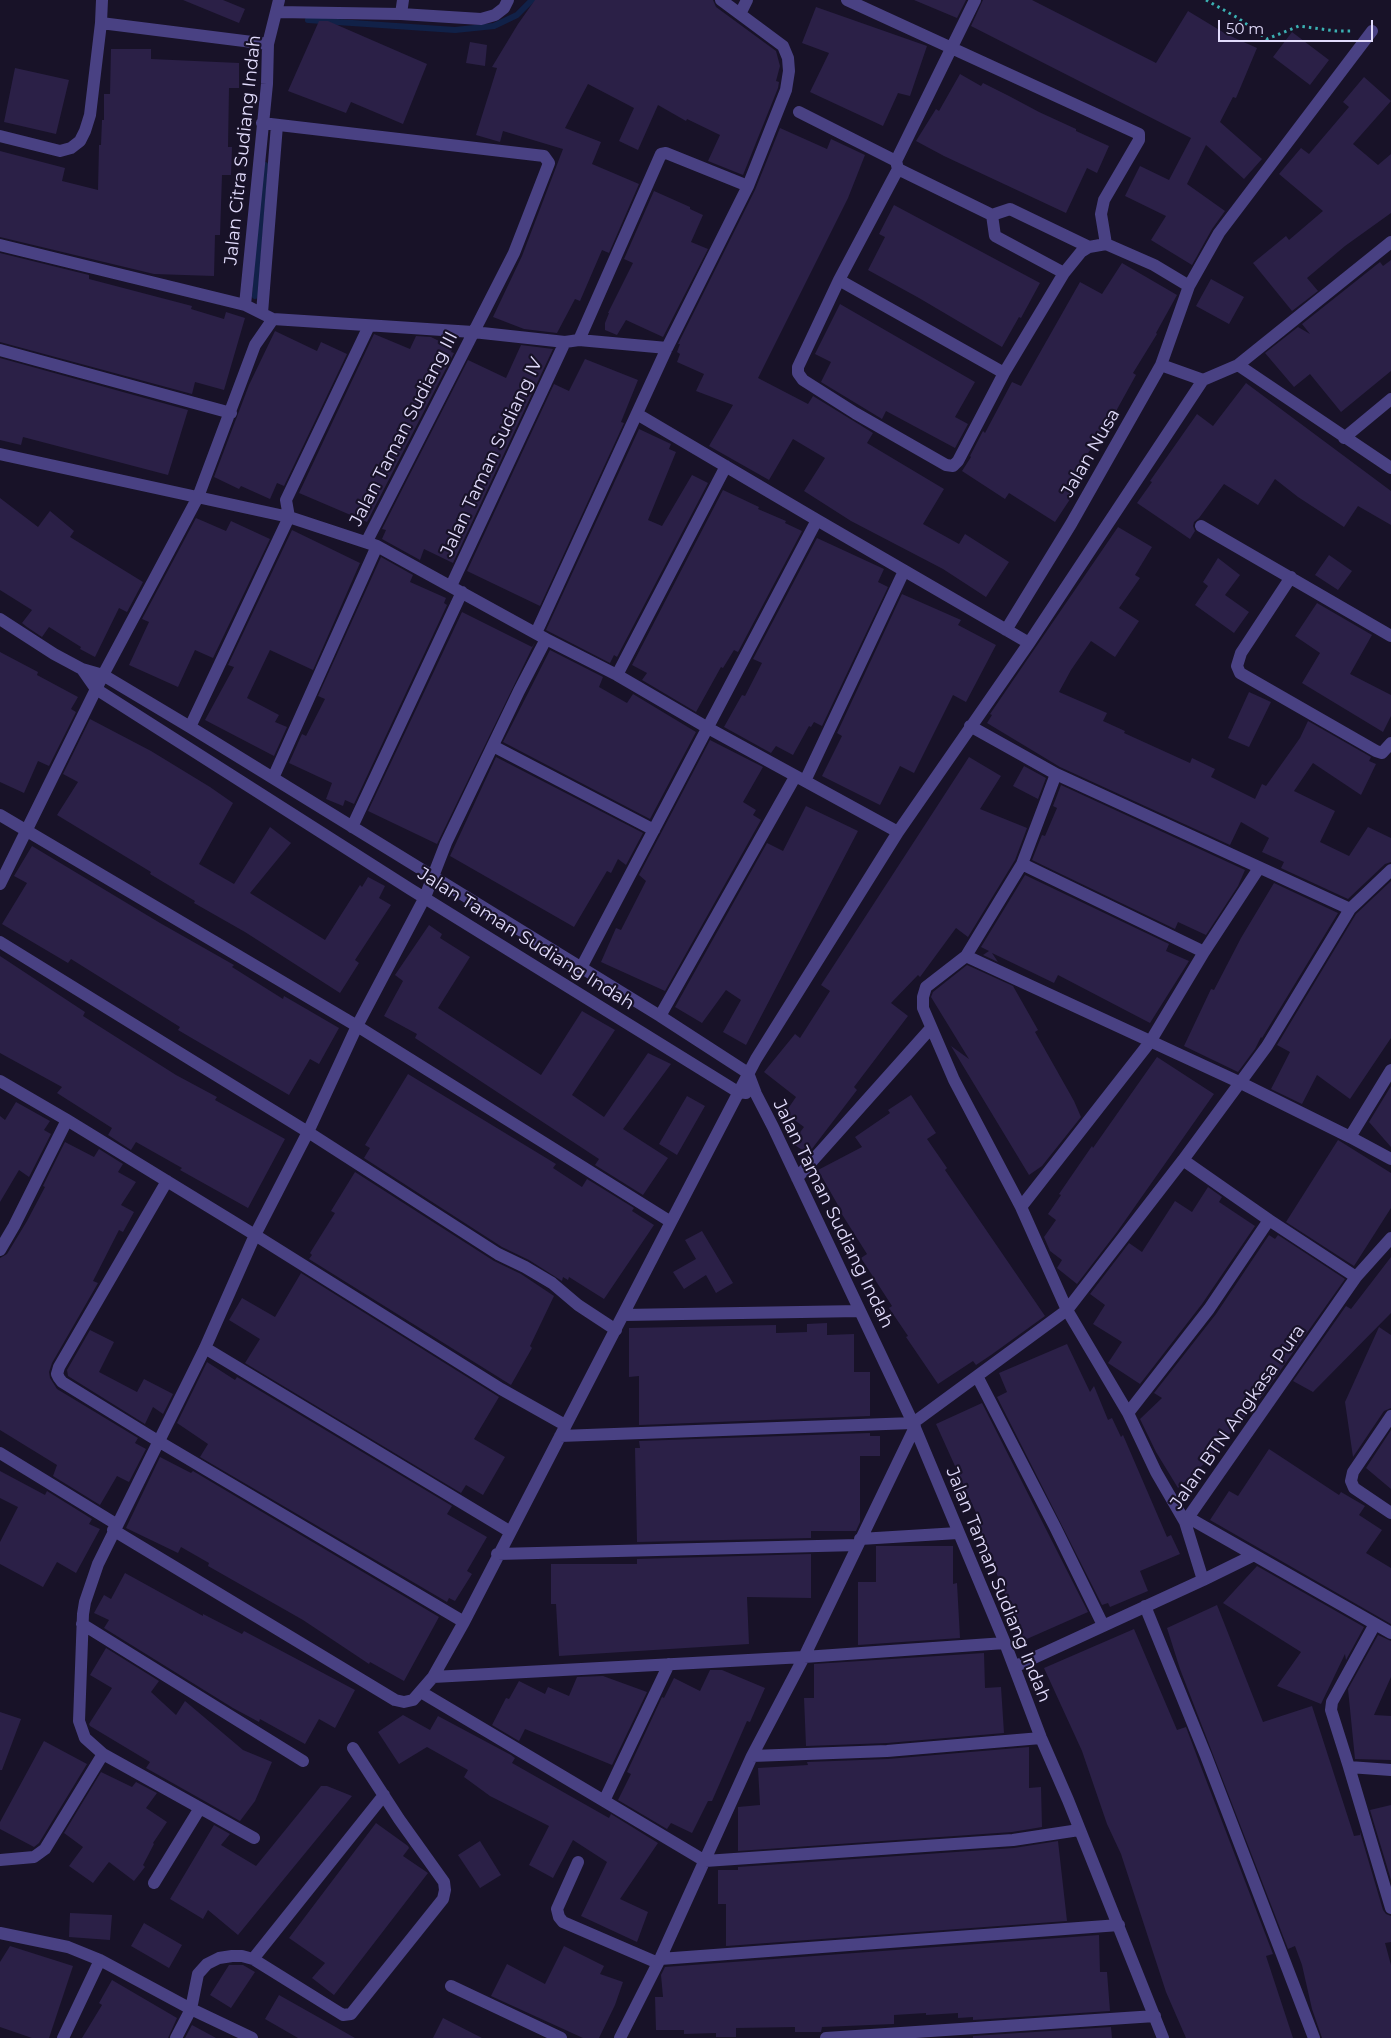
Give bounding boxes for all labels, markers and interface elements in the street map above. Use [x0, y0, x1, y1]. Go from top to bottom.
scale bar [1221, 10, 1376, 42]
text: 50 m [1226, 19, 1264, 38]
street label: Jalan Citra Sudiang Indah [220, 34, 266, 266]
street label: Jalan Taman Sudiang III [345, 328, 463, 530]
street label: Jalan Taman Sudiang IV [436, 354, 548, 560]
street label: Jalan Nusa [1057, 405, 1125, 501]
street label: Jalan Taman Sudiang Indah [414, 863, 638, 1015]
street label: Jalan Taman Sudiang Indah [768, 1096, 898, 1332]
street label: Jalan BTN Angkasa Pura [1166, 1321, 1310, 1513]
street label: Jalan Taman Sudiang Indah [941, 1464, 1055, 1706]

